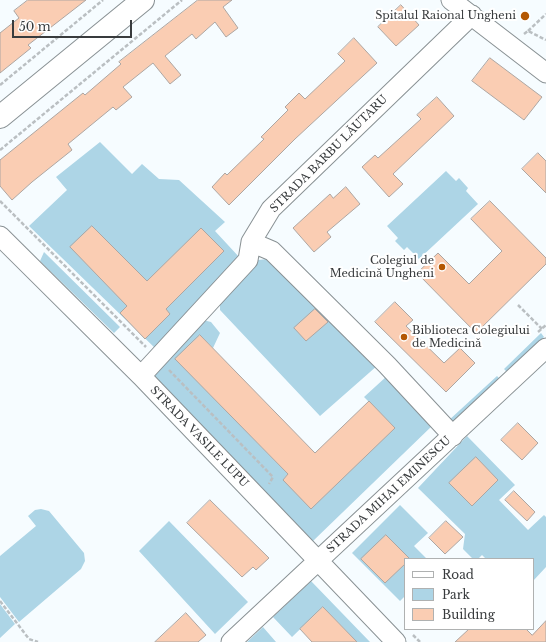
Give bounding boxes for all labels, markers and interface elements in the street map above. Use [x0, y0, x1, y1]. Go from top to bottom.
place label: Spitalul Raional Ungheni [375, 9, 516, 23]
marker: Spitalul Raional Ungheni [519, 10, 531, 22]
scale bar [14, 12, 134, 38]
text: 50 m [19, 19, 51, 34]
street label: STRADA BARBU LĂUTARU [268, 93, 390, 215]
place label: Colegiul de Medicină Ungheni [330, 254, 434, 280]
marker: Colegiul de Medicină Ungheni [437, 262, 447, 272]
place label: Biblioteca Colegiului de Medicină [412, 324, 530, 350]
marker: Biblioteca Colegiului de Medicină [399, 332, 409, 342]
street label: STRADA VASILE LUPU [147, 384, 251, 490]
street label: STRADA MIHAI EMINESCU [324, 434, 454, 556]
legend [404, 558, 534, 630]
text: Road [442, 567, 474, 582]
text: Park [442, 587, 470, 602]
text: Building [442, 607, 495, 622]

